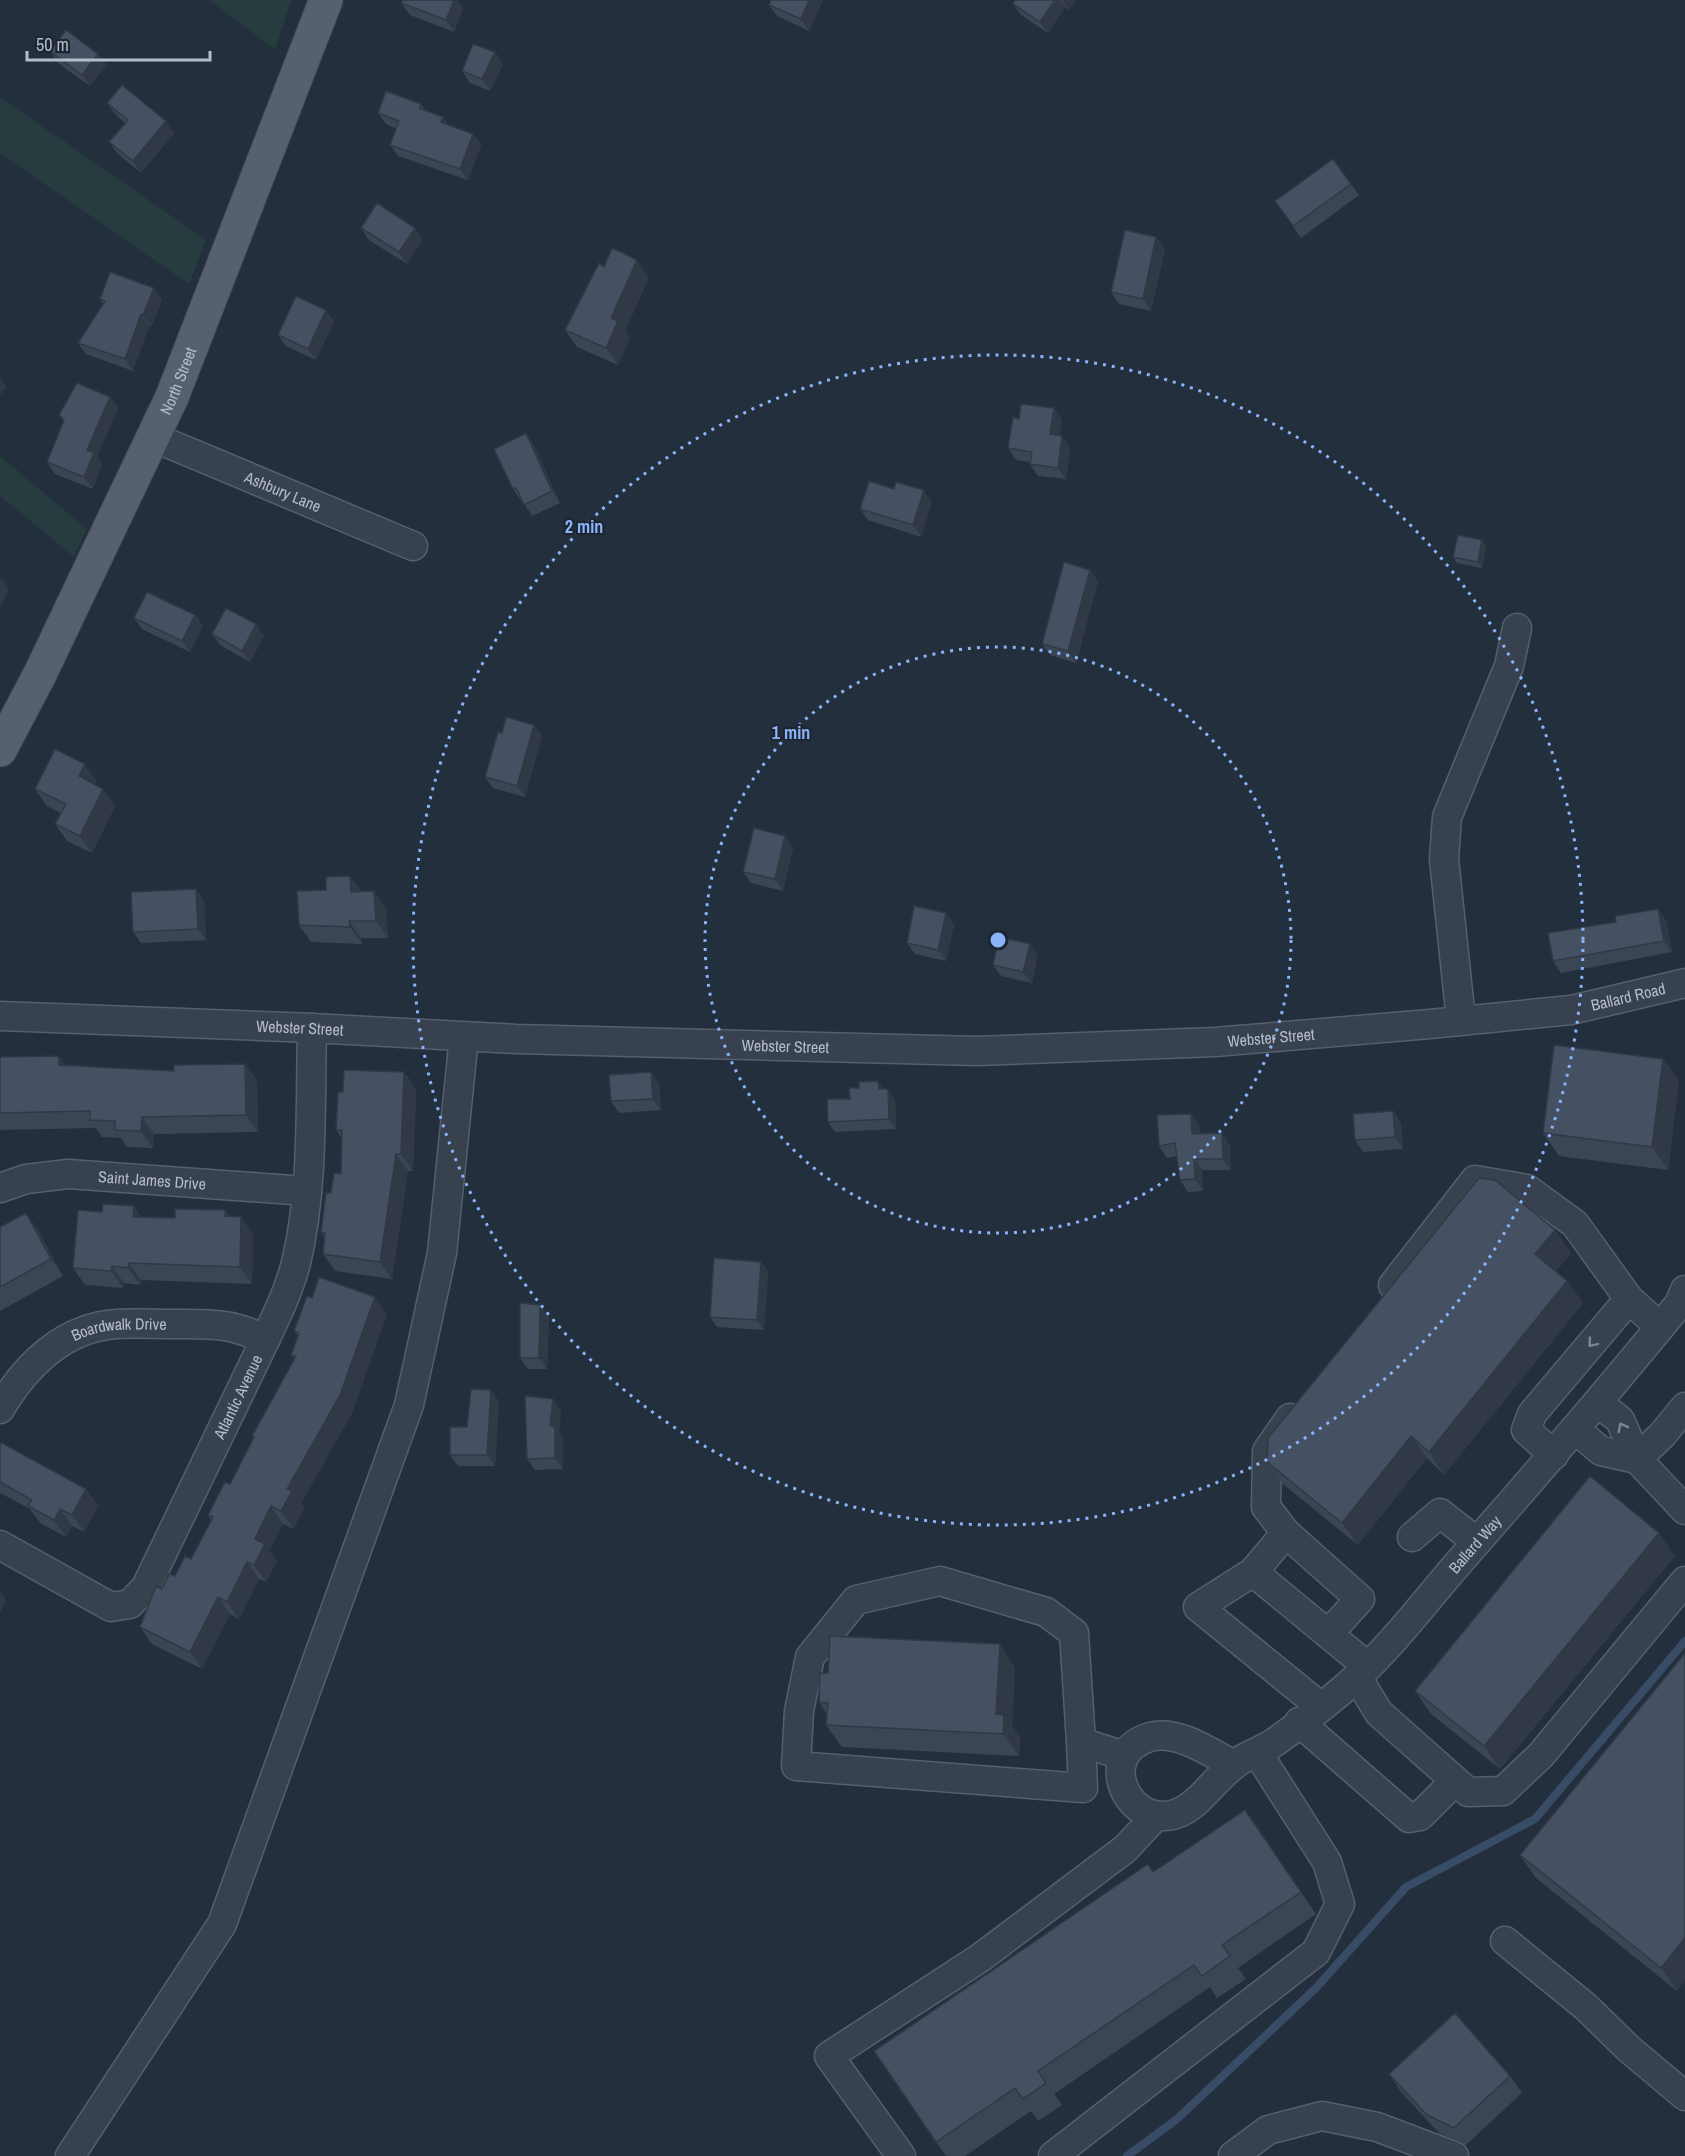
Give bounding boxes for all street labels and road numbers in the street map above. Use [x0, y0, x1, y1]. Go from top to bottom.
street label: North Street [154, 344, 201, 418]
street label: Ashbury Lane [241, 465, 325, 517]
street label: Ballard Road [1589, 977, 1668, 1016]
street label: Webster Street [256, 1015, 344, 1041]
street label: Webster Street [1227, 1023, 1316, 1052]
street label: Webster Street [741, 1034, 830, 1058]
street label: Saint James Drive [97, 1165, 207, 1195]
street label: Boardwalk Drive [67, 1313, 167, 1346]
street label: Atlantic Avenue [208, 1351, 267, 1443]
street label: Ballard Way [1443, 1510, 1506, 1578]

